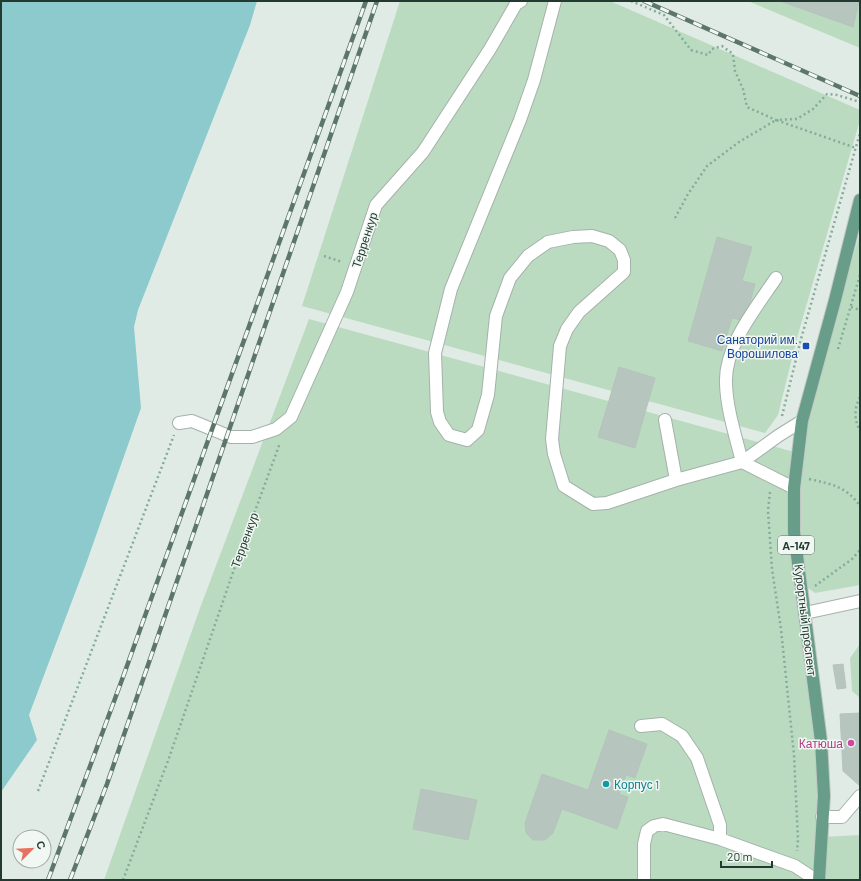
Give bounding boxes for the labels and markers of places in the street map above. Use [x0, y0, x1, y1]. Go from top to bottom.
place label: Санаторий им. Ворошилова [717, 332, 798, 361]
marker: Санаторий им. Ворошилова [801, 341, 811, 351]
place label: Катюша [799, 736, 843, 750]
marker: Катюша [846, 738, 856, 748]
place label: Корпус 1 [614, 777, 659, 792]
marker: Корпус 1 [601, 779, 611, 789]

